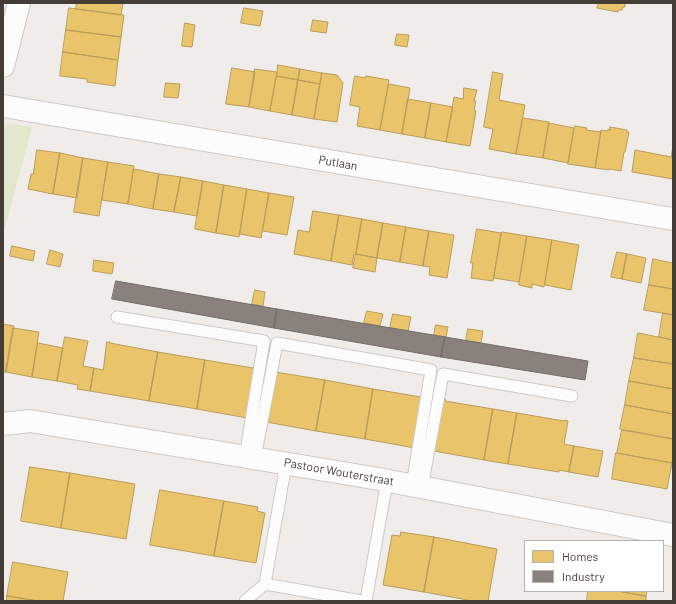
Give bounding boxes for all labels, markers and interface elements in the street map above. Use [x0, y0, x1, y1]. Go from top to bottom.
street label: Putlaan [317, 152, 359, 174]
street label: Pastoor Wouterstraat [283, 455, 395, 489]
legend [524, 540, 664, 592]
text: Homes [562, 549, 598, 563]
text: Industry [562, 569, 605, 583]

